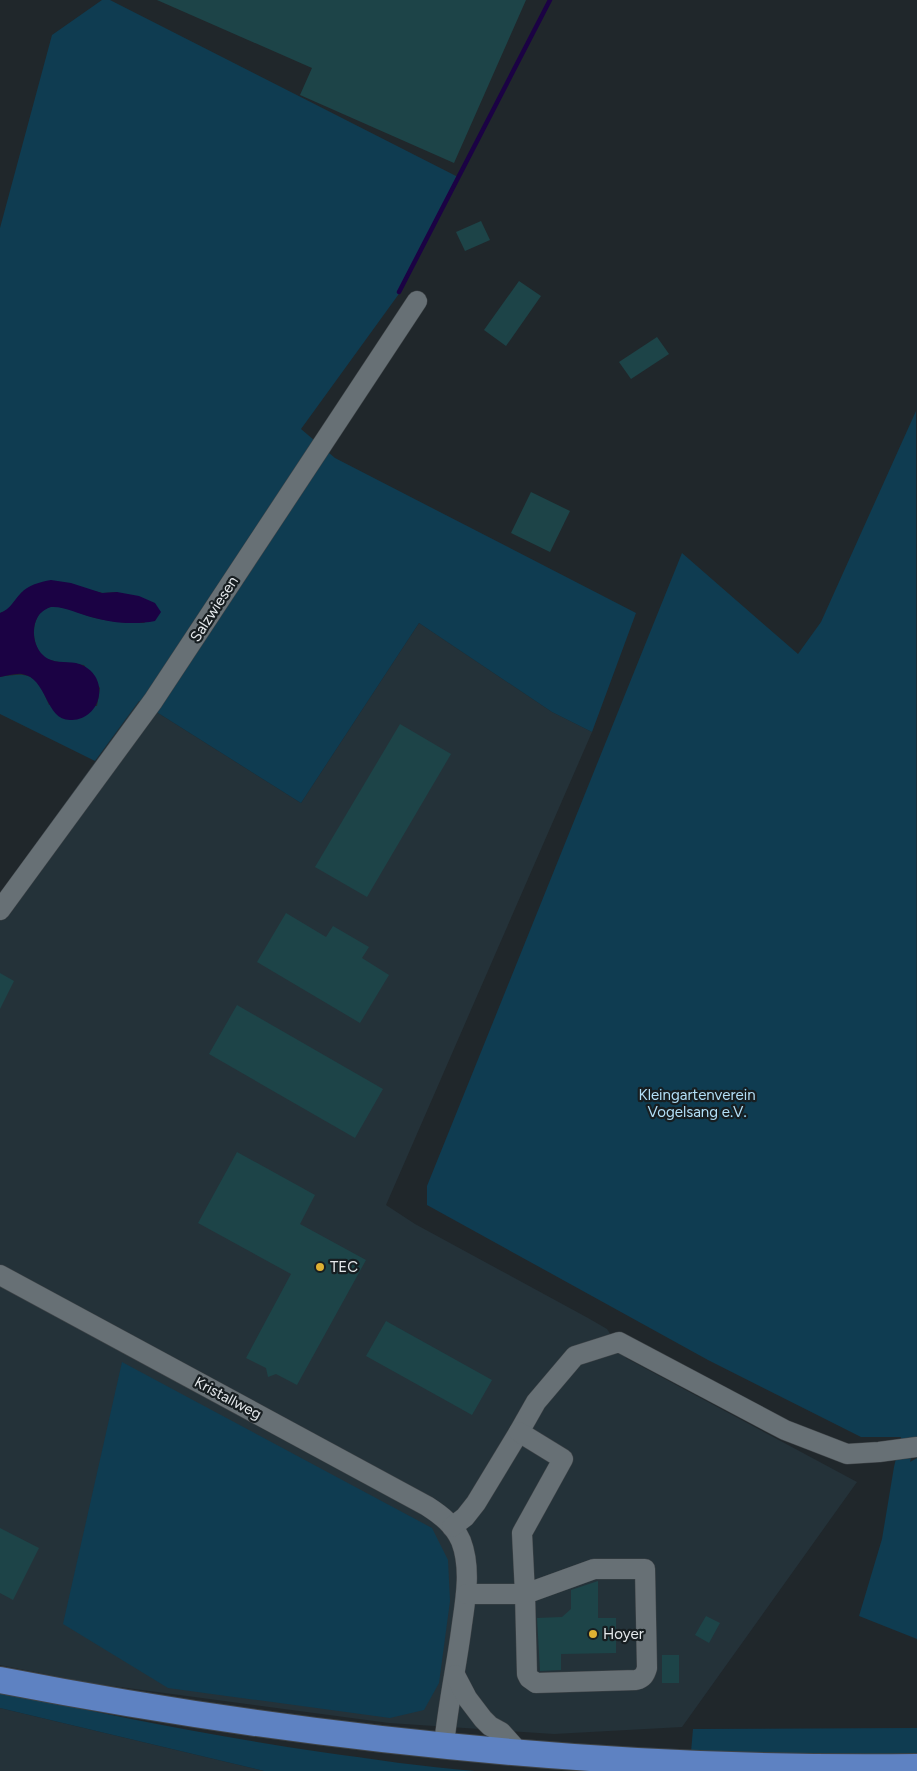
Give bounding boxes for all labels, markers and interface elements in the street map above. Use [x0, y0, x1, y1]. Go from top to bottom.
street label: Salzwiesen [186, 573, 242, 645]
park label: Kleingartenverein Vogelsang e.V. [638, 1086, 756, 1121]
place label: TEC [330, 1258, 358, 1276]
marker: TEC [314, 1261, 326, 1273]
street label: Kristallweg [191, 1373, 265, 1423]
place label: Hoyer [603, 1625, 644, 1643]
marker: Hoyer [587, 1628, 599, 1640]

